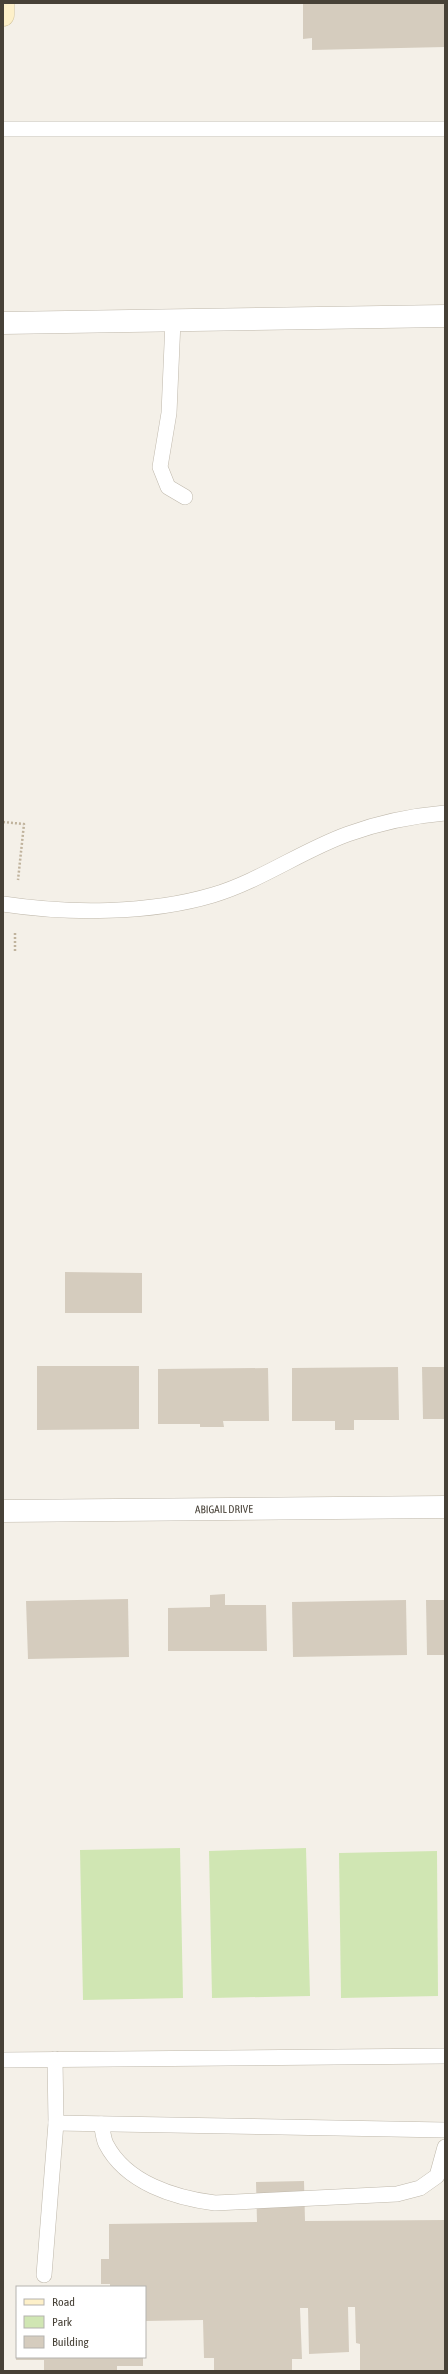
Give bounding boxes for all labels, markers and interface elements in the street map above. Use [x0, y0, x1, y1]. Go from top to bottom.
street label: ABIGAIL DRIVE [195, 1503, 253, 1515]
legend [16, 2286, 146, 2358]
text: Road [52, 2295, 75, 2309]
text: Park [52, 2315, 73, 2329]
text: Building [52, 2335, 90, 2349]

